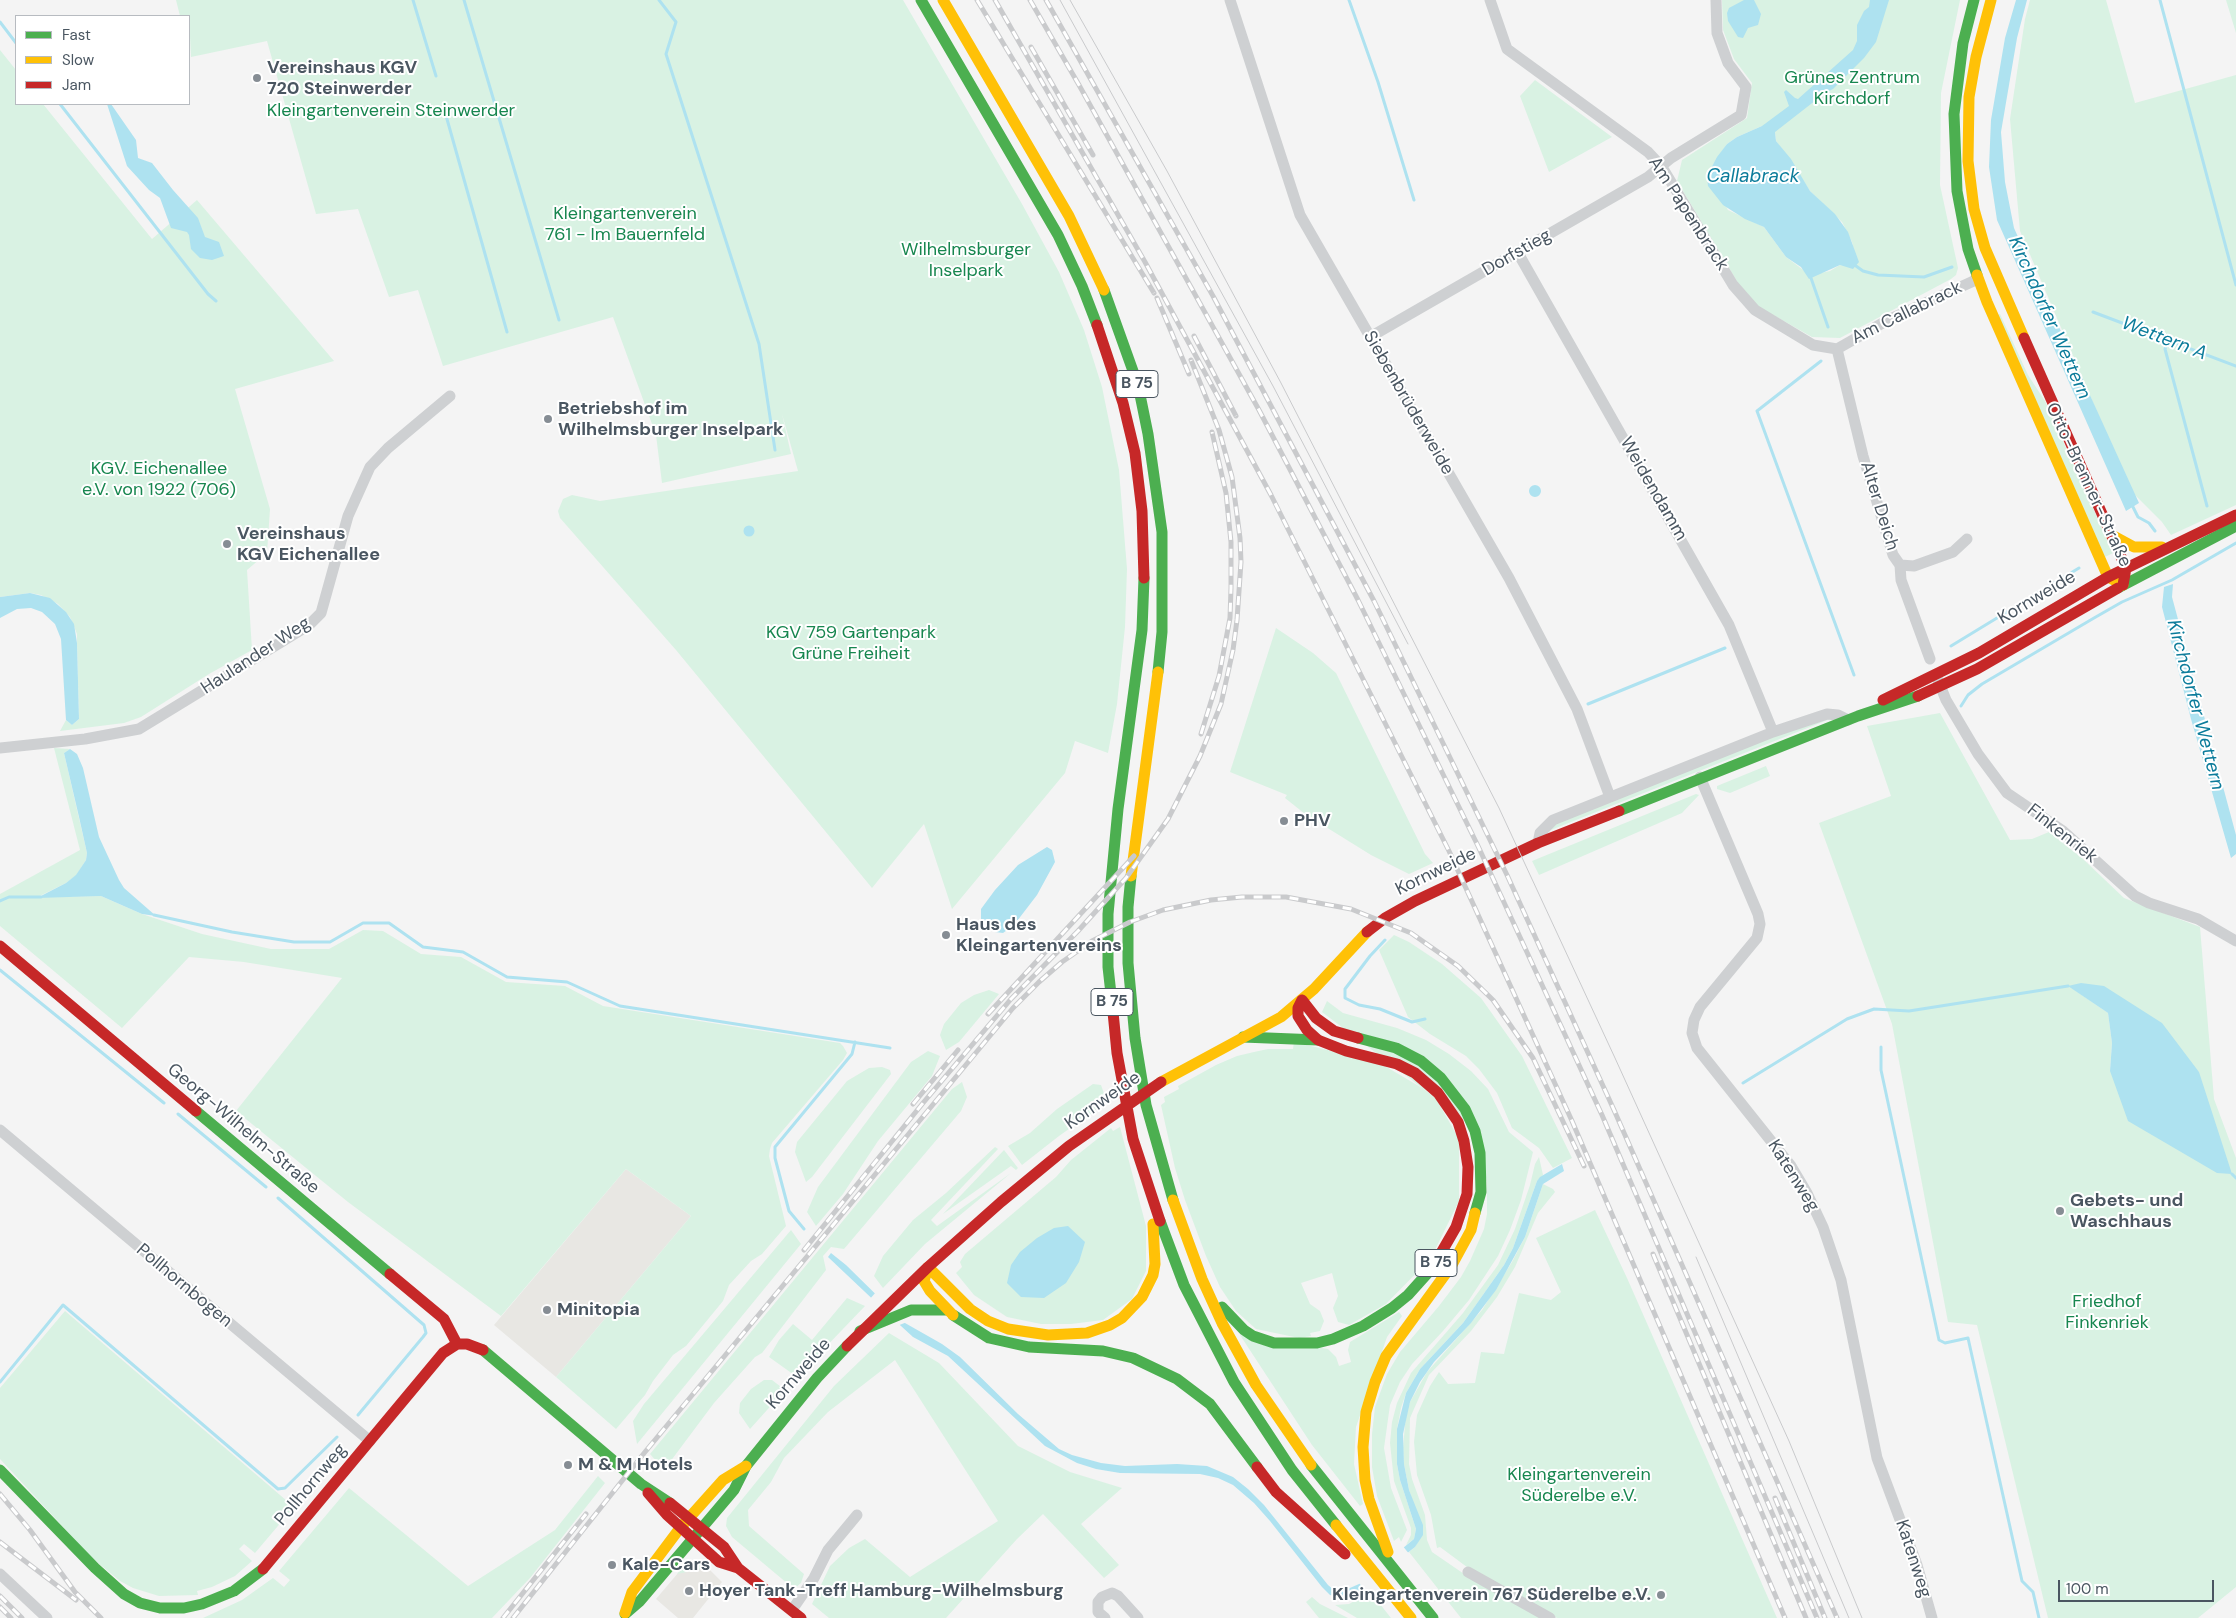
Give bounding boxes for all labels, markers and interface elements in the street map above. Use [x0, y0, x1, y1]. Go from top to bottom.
legend [15, 15, 190, 105]
text: Fast [62, 25, 91, 45]
text: Slow [62, 50, 94, 70]
place label: Vereinshaus KGV 720 Steinwerder [267, 57, 417, 100]
park label: Grünes Zentrum Kirchdorf [1784, 67, 1920, 110]
marker: Vereinshaus KGV 720 Steinwerder [251, 72, 263, 84]
text: Jam [62, 75, 91, 95]
park label: Kleingartenverein Steinwerder [267, 100, 515, 122]
street label: Am Papenbrack [1643, 153, 1733, 275]
water label: Callabrack [1706, 166, 1800, 188]
park label: Kleingartenverein 761 - Im Bauernfeld [545, 203, 705, 245]
street label: Dorfstieg [1479, 225, 1555, 281]
water label: Kirchdorfer Wettern [2003, 233, 2095, 403]
park label: Wilhelmsburger Inselpark [901, 239, 1031, 282]
street label: Am Callabrack [1848, 277, 1966, 349]
water label: Wettern A [2118, 312, 2210, 366]
street label: Siebenbrüderweide [1358, 327, 1458, 479]
road number: B 75 [1116, 370, 1158, 398]
place label: Betriebshof im Wilhelmsburger Inselpark [558, 398, 783, 440]
street label: Otto-Brenner-Straße [2040, 399, 2136, 571]
marker: Betriebshof im Wilhelmsburger Inselpark [542, 413, 554, 425]
street label: Weidendamm [1615, 433, 1691, 545]
park label: KGV. Eichenallee e.V. von 1922 (706) [82, 458, 236, 500]
street label: Alter Deich [1855, 459, 1903, 553]
place label: Vereinshaus KGV Eichenallee [237, 523, 380, 566]
marker: Vereinshaus KGV Eichenallee [221, 538, 233, 550]
street label: Kornweide [1994, 566, 2080, 630]
street label: Haulander Weg [197, 613, 315, 699]
water label: Kirchdorfer Wettern [2161, 617, 2229, 793]
park label: KGV 759 Gartenpark Grüne Freiheit [766, 622, 936, 664]
street label: Finkenriek [2022, 800, 2102, 868]
place label: PHV [1294, 810, 1331, 832]
marker: PHV [1278, 815, 1290, 827]
street label: Kornweide [1392, 843, 1480, 901]
place label: Haus des Kleingartenvereins [956, 914, 1122, 956]
marker: Haus des Kleingartenvereins [940, 929, 952, 941]
road number: B 75 [1091, 989, 1133, 1016]
street label: Georg-Wilhelm-Straße [163, 1059, 323, 1199]
street label: Kornweide [1061, 1067, 1145, 1135]
street label: Katenweg [1762, 1136, 1824, 1216]
place label: Gebets- und Waschhaus [2070, 1190, 2183, 1232]
marker: Gebets- und Waschhaus [2054, 1205, 2066, 1217]
street label: Pollhornbogen [132, 1240, 236, 1332]
road number: B 75 [1415, 1250, 1457, 1276]
park label: Friedhof Finkenriek [2065, 1291, 2149, 1334]
place label: Minitopia [557, 1299, 640, 1321]
marker: Minitopia [541, 1304, 553, 1316]
street label: Kornweide [762, 1334, 836, 1414]
street label: Pollhornweg [271, 1440, 351, 1530]
place label: M & M Hotels [578, 1454, 693, 1476]
marker: M & M Hotels [562, 1459, 574, 1471]
park label: Kleingartenverein Süderelbe e.V. [1507, 1464, 1651, 1506]
street label: Katenweg [1890, 1517, 1936, 1601]
place label: Kale-Cars [622, 1554, 710, 1576]
marker: Kale-Cars [606, 1559, 618, 1571]
scale bar [2061, 1570, 2217, 1602]
text: 100 m [2066, 1579, 2109, 1599]
place label: Hoyer Tank-Treff Hamburg-Wilhelmsburg [699, 1580, 1064, 1602]
place label: Kleingartenverein 767 Süderelbe e.V. [1332, 1584, 1651, 1606]
marker: Hoyer Tank-Treff Hamburg-Wilhelmsburg [683, 1585, 695, 1597]
marker: Kleingartenverein 767 Süderelbe e.V. [1655, 1589, 1667, 1601]

